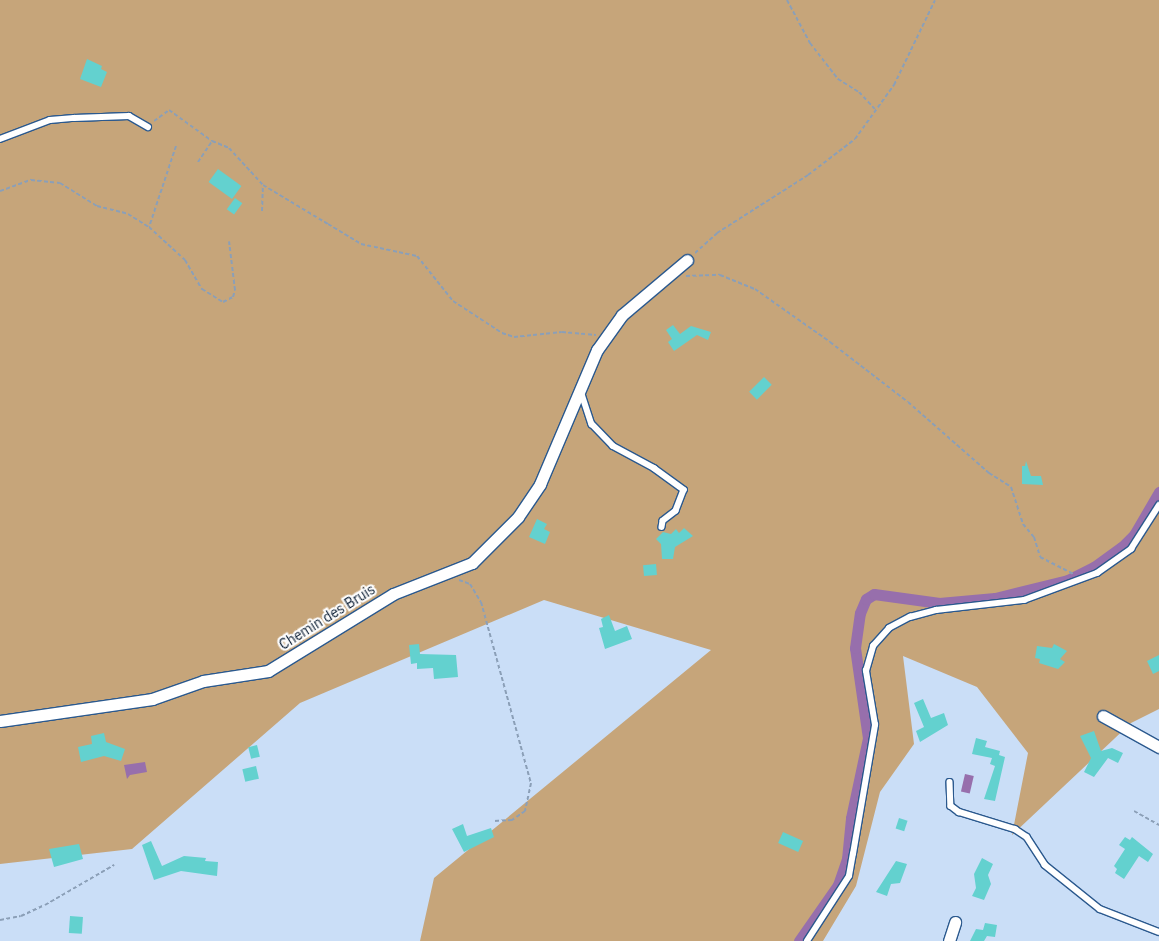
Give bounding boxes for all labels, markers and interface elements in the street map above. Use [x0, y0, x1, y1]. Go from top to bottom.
street label: Chemin des Bruis [276, 581, 378, 653]

